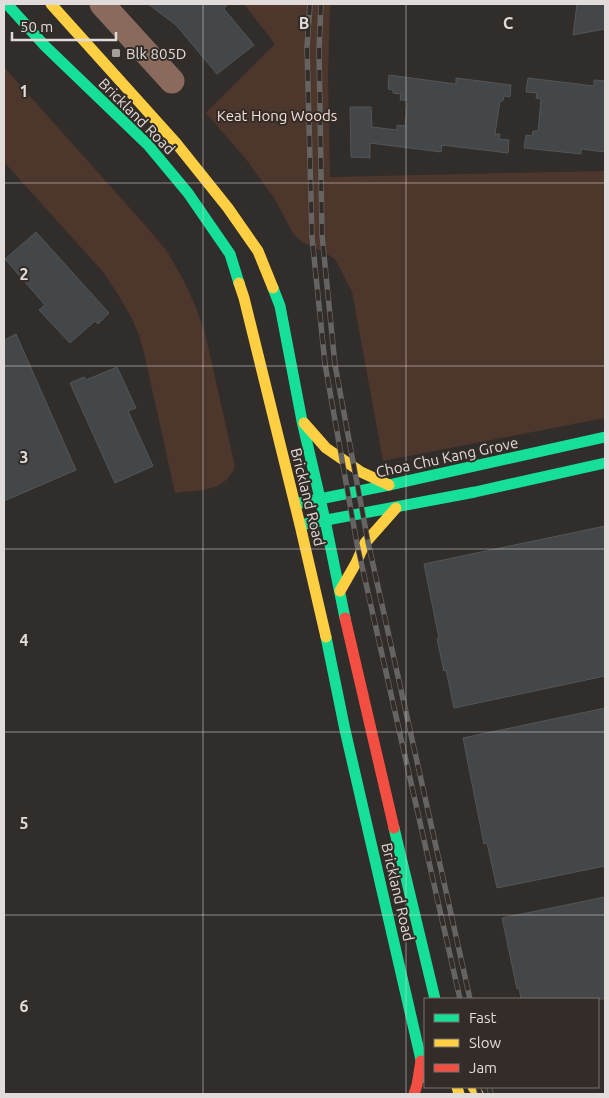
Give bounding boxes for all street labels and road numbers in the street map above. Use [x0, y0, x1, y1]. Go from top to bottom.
street label: Brickland Road [95, 74, 179, 158]
street label: Choa Chu Kang Grove [374, 434, 520, 480]
street label: Brickland Road [288, 446, 328, 548]
street label: Brickland Road [378, 841, 418, 943]

